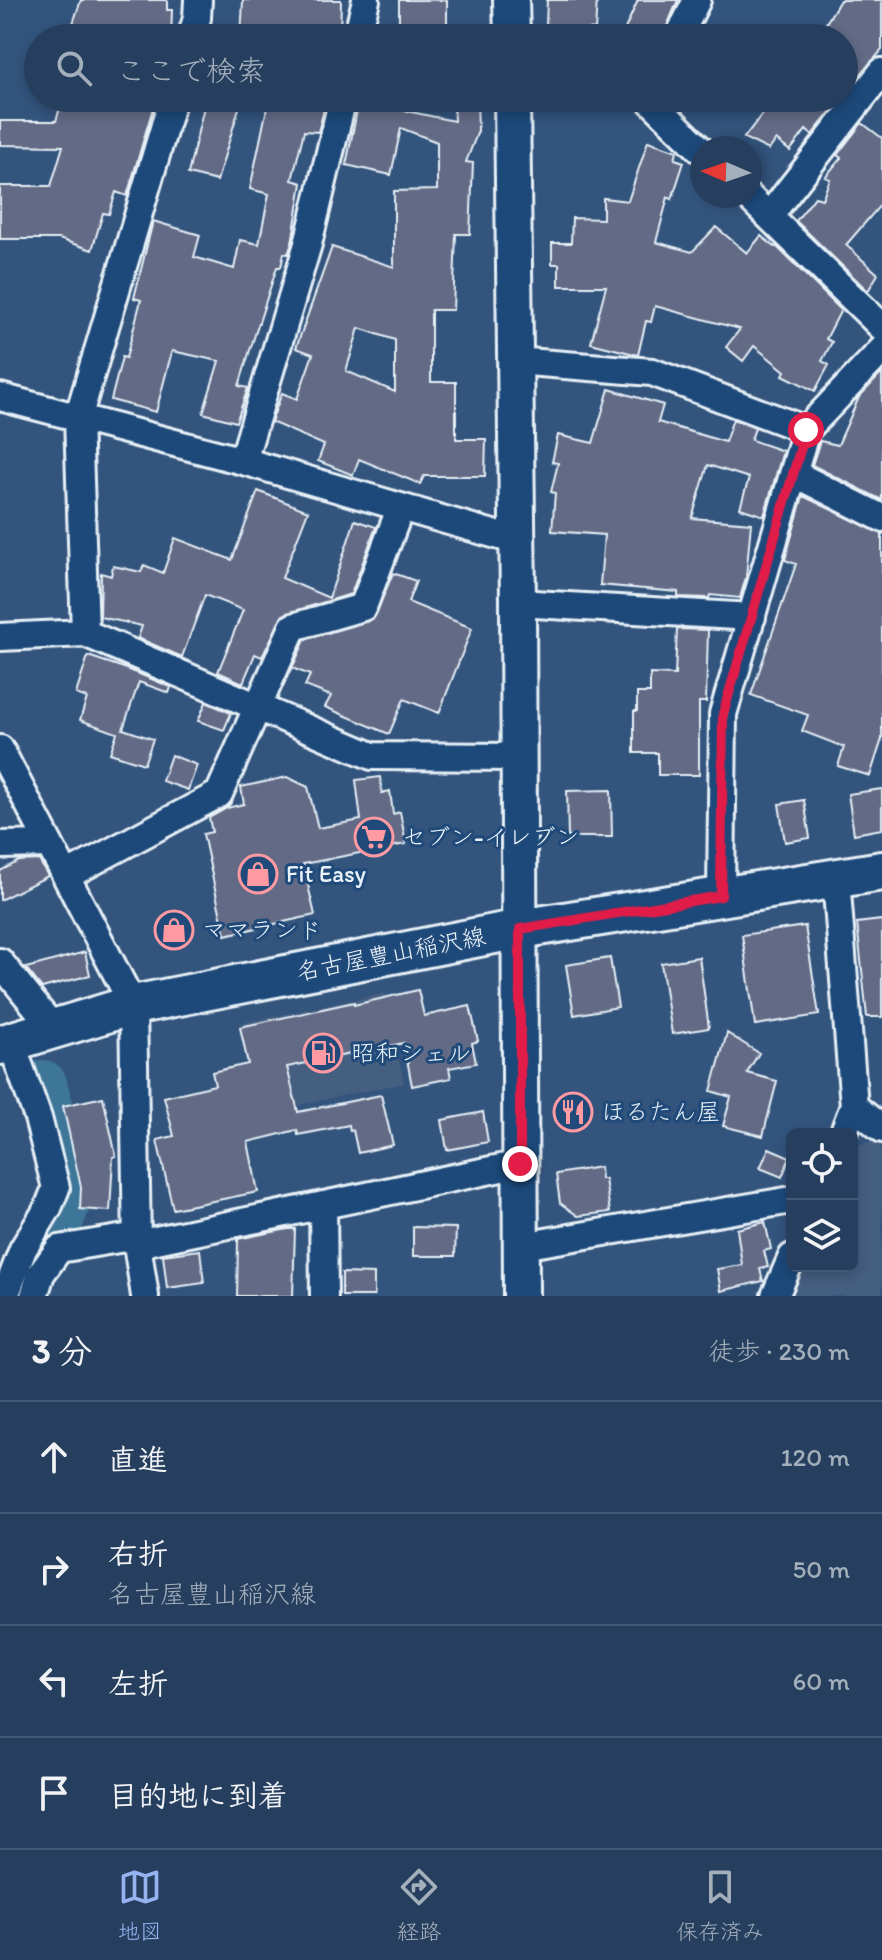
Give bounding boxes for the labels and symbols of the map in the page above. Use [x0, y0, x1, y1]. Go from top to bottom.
north arrow [690, 136, 762, 208]
route start [788, 412, 824, 448]
supermarket icon: セブン-イレブン [353, 816, 395, 858]
place label: セブン-イレブン [402, 822, 580, 851]
shop icon: Fit Easy [237, 853, 279, 895]
place label: Fit Easy [286, 859, 367, 888]
shop icon: ママランド [153, 909, 195, 951]
place label: ママランド [202, 915, 322, 944]
street label: 名古屋豊山稲沢線 [294, 921, 488, 986]
fuel station icon: 昭和シェル [302, 1032, 344, 1074]
place label: 昭和シェル [351, 1038, 471, 1067]
restaurant icon: ほるたん屋 [552, 1091, 594, 1133]
place label: ほるたん屋 [601, 1097, 721, 1126]
route end [502, 1146, 538, 1182]

